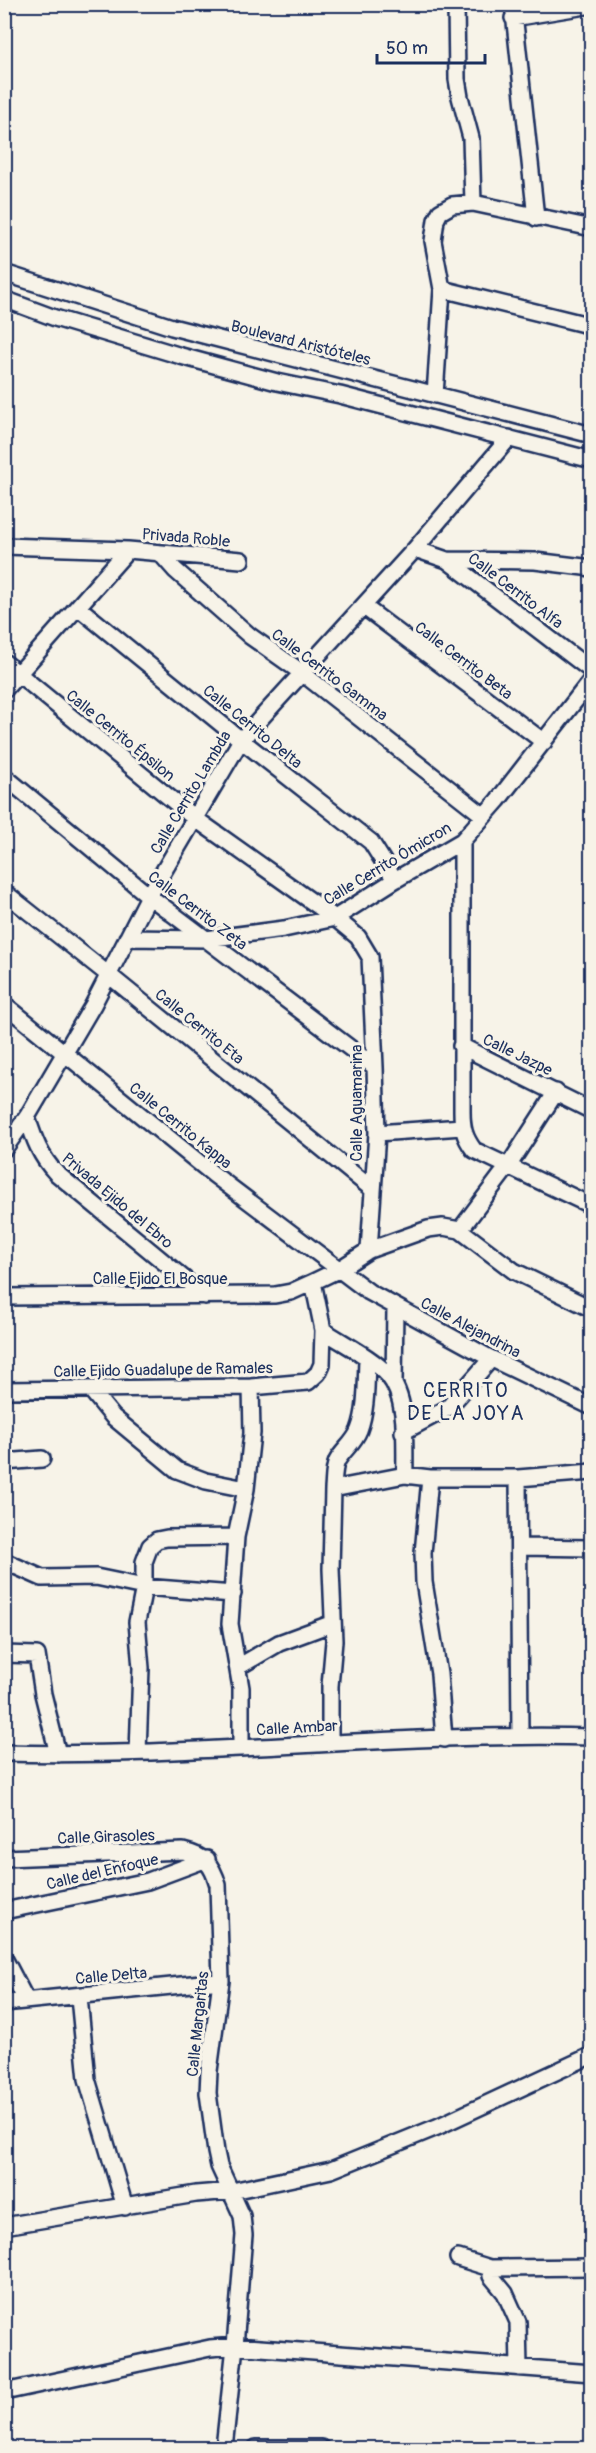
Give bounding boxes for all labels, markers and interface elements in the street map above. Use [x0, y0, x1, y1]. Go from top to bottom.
scale bar [377, 27, 485, 65]
text: 50 m [386, 37, 428, 60]
street label: Boulevard Aristóteles [229, 316, 373, 370]
street label: Privada Roble [141, 524, 231, 552]
street label: Calle Cerrito Alfa [464, 548, 567, 633]
street label: Calle Cerrito Beta [410, 617, 516, 704]
street label: Calle Cerrito Gamma [267, 624, 392, 725]
street label: Calle Cerrito Delta [198, 680, 306, 773]
street label: Calle Cerrito Épsilon [62, 686, 179, 786]
street label: Calle Cerrito Lambda [146, 727, 236, 858]
street label: Calle Cerrito Ómicron [319, 817, 455, 910]
street label: Calle Cerrito Zeta [144, 867, 251, 955]
street label: Calle Cerrito Eta [151, 985, 248, 1069]
street label: Calle Jazpe [479, 1029, 556, 1080]
street label: Calle Aguamarina [347, 1045, 367, 1161]
street label: Calle Cerrito Kappa [125, 1078, 236, 1173]
street label: Privada Ejido del Ebro [58, 1149, 177, 1253]
street label: Calle Ejido El Bosque [93, 1269, 227, 1289]
street label: Calle Alejandrina [417, 1293, 524, 1363]
street label: Calle Ejido Guadalupe de Ramales [53, 1358, 273, 1382]
district label: CERRITO DE LA JOYA [407, 1378, 525, 1426]
street label: Calle Ambar [256, 1716, 339, 1740]
street label: Calle Girasoles [57, 1825, 155, 1849]
street label: Calle del Enfoque [44, 1849, 160, 1895]
street label: Calle Delta [74, 1963, 148, 1989]
street label: Calle Margaritas [183, 1970, 213, 2078]

